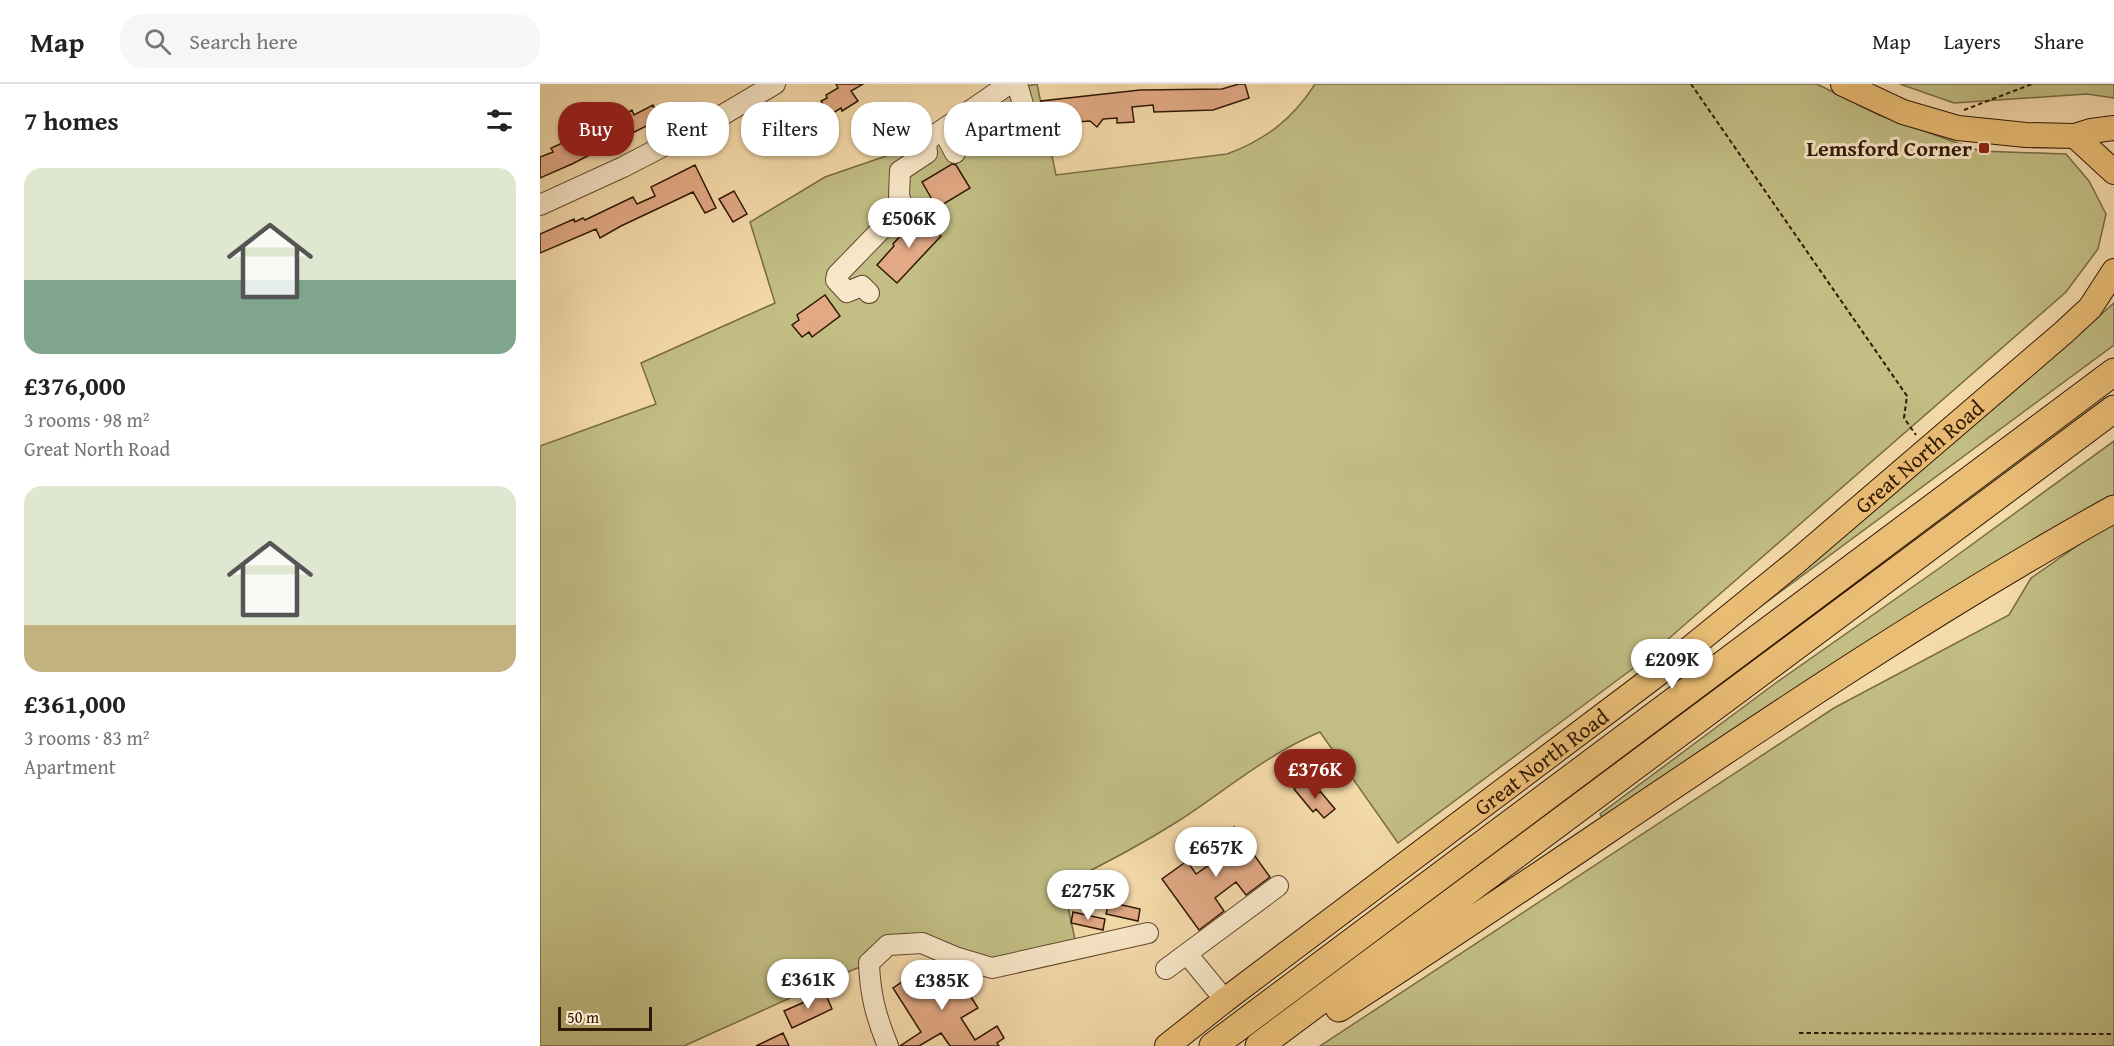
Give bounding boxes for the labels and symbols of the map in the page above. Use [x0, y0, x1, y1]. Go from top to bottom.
place label: Lemsford Corner [1807, 132, 1972, 164]
marker: Lemsford Corner [1977, 141, 1991, 155]
pin: £506K [867, 198, 951, 249]
street label: Great North Road [1848, 392, 1991, 521]
pin: £209K [1630, 639, 1714, 690]
street label: Great North Road [1467, 700, 1615, 823]
pin: £376K [1273, 749, 1357, 800]
pin: £657K [1174, 827, 1258, 878]
pin: £275K [1046, 870, 1130, 921]
pin: £361K [766, 959, 850, 1010]
pin: £385K [900, 960, 984, 1011]
scale bar [558, 1004, 652, 1032]

